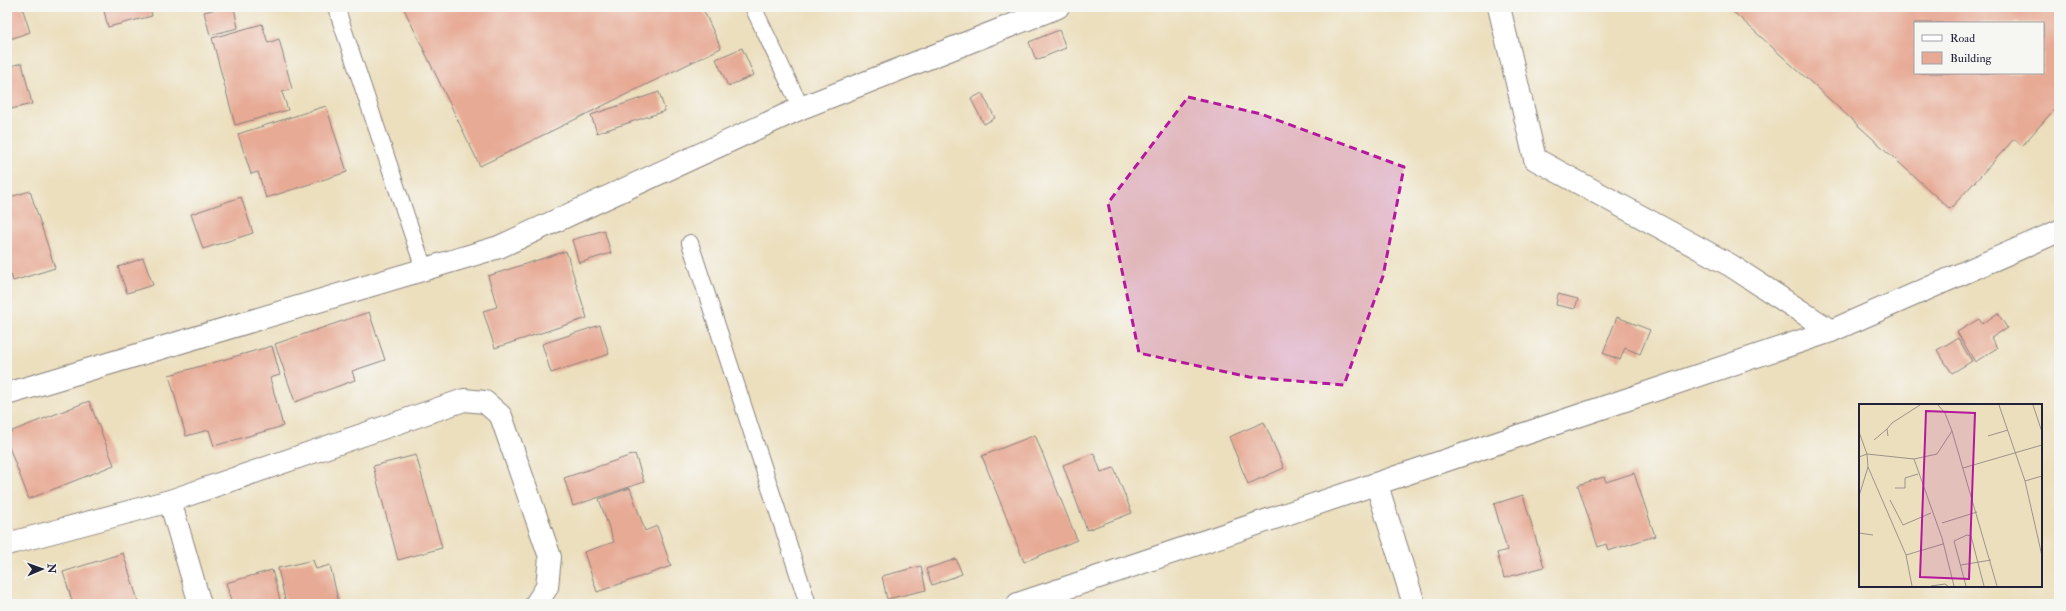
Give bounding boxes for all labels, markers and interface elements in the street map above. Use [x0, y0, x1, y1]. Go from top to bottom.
legend [1914, 22, 2044, 74]
text: Road [1950, 31, 1975, 46]
text: Building [1950, 51, 1993, 66]
inset map [1859, 404, 2042, 587]
north arrow [22, 549, 62, 589]
text: N [45, 563, 58, 575]

